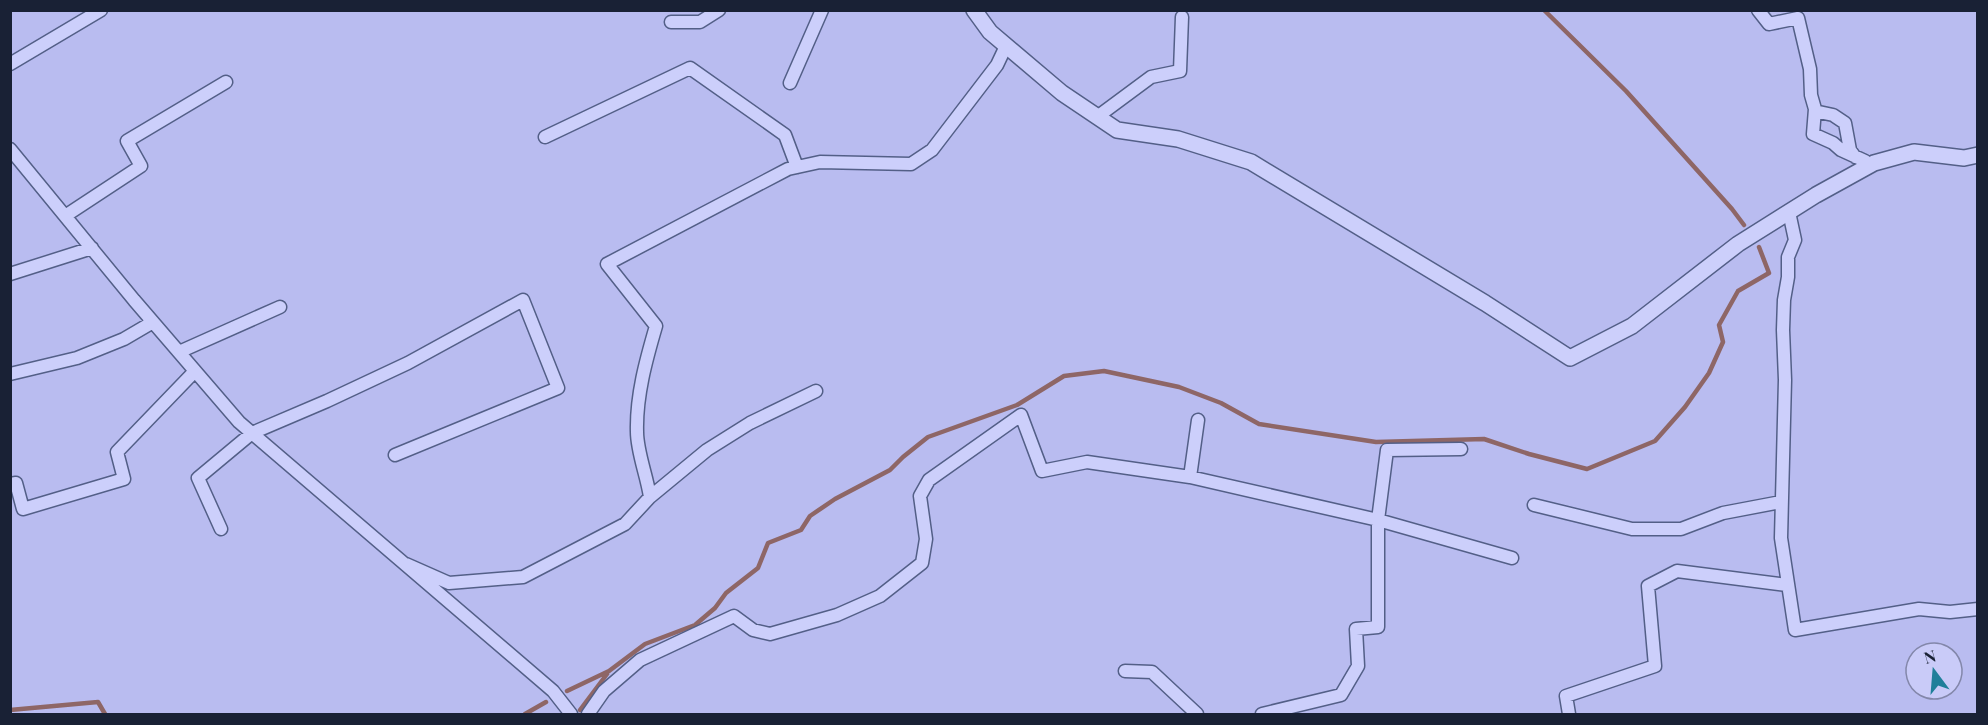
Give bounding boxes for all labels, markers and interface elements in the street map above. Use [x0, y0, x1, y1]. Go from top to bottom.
north arrow [1904, 641, 1964, 701]
text: N [1921, 644, 1939, 668]

